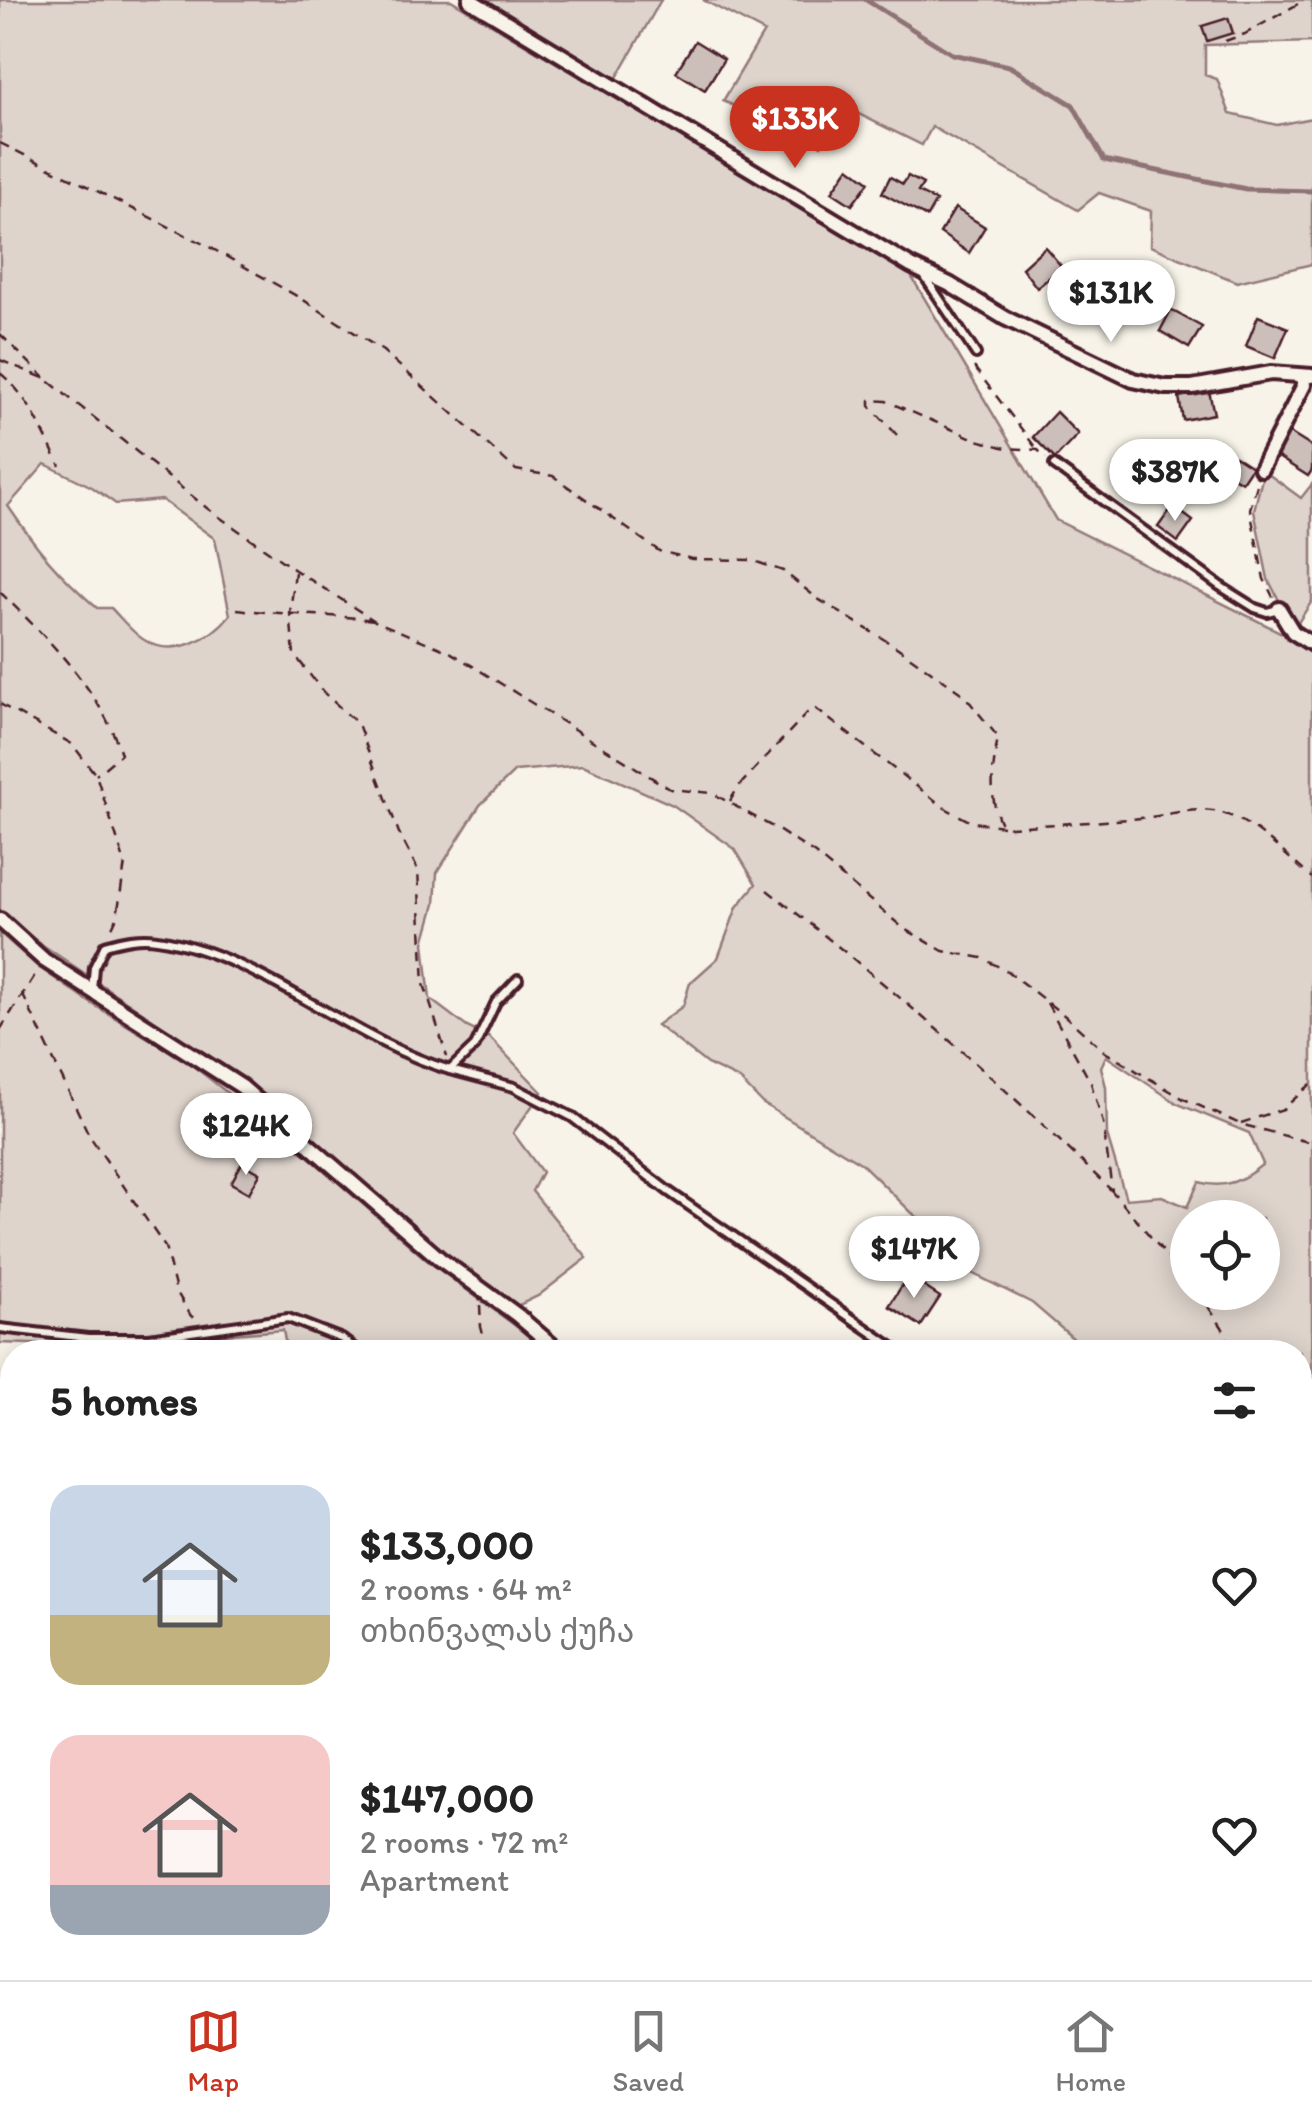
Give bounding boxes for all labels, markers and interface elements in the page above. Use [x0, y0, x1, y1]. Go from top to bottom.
pin: $133K [725, 86, 865, 171]
text: $133K [752, 99, 838, 137]
pin: $131K [1041, 260, 1181, 345]
text: $131K [1069, 273, 1153, 311]
pin: $387K [1105, 439, 1245, 524]
text: $387K [1131, 452, 1219, 490]
pin: $124K [176, 1093, 316, 1178]
text: $124K [202, 1106, 290, 1144]
map controls [1170, 1200, 1280, 1310]
button: locate [1170, 1200, 1280, 1310]
pin: $147K [844, 1216, 984, 1301]
text: $147K [871, 1229, 957, 1267]
icon: filters [1207, 1373, 1262, 1428]
text: 5 homes [50, 1375, 198, 1426]
text: $133,000 [360, 1519, 534, 1570]
icon: home [130, 1525, 250, 1645]
icon: heart [1207, 1558, 1262, 1613]
text: 2 rooms · 64 m² [360, 1570, 572, 1608]
text: თხინვალას ქუჩა [360, 1612, 634, 1650]
text: $147,000 [360, 1772, 534, 1823]
icon: home [130, 1775, 250, 1895]
icon: heart [1207, 1808, 1262, 1863]
text: 2 rooms · 72 m² [360, 1823, 568, 1861]
text: Apartment [360, 1861, 509, 1899]
tab: Map [186, 2004, 241, 2098]
tab: Saved [612, 2004, 684, 2098]
tab: Home [1056, 2004, 1126, 2098]

